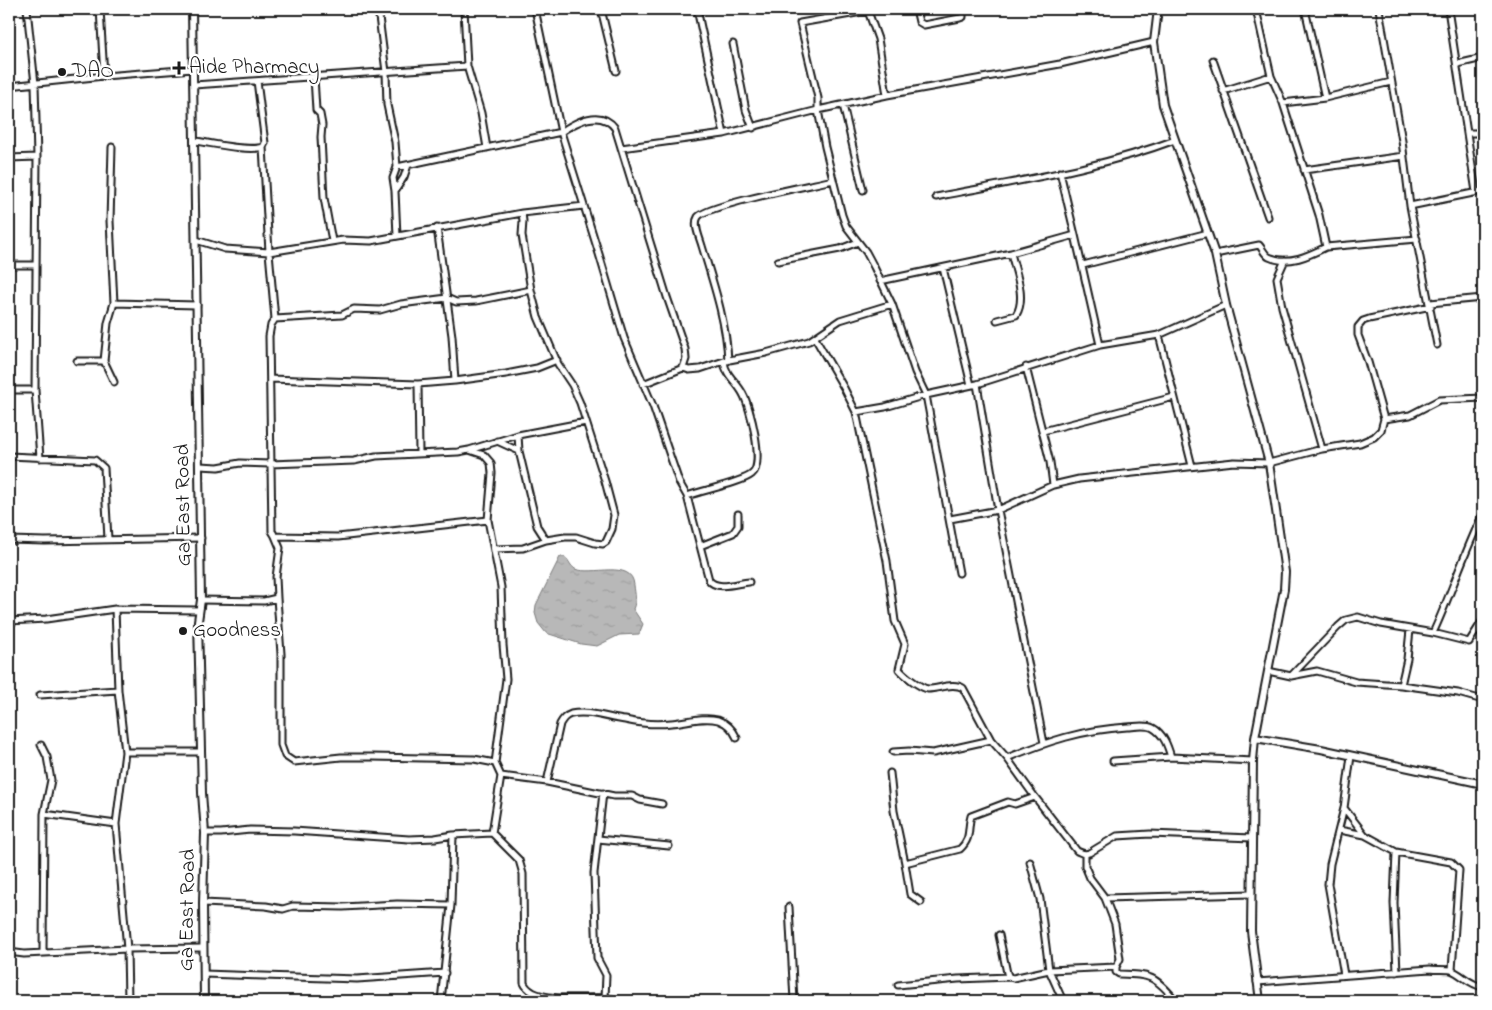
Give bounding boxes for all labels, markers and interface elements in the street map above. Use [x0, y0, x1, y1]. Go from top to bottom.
place label: Aide Pharmacy [189, 53, 320, 85]
place label: DAO [71, 57, 114, 87]
marker: Aide Pharmacy [173, 62, 185, 74]
marker: DAO [56, 66, 68, 78]
street label: Ga East Road [168, 443, 200, 567]
place label: Goodness [193, 616, 281, 646]
marker: Goodness [177, 625, 189, 637]
street label: Ga East Road [172, 848, 204, 972]

